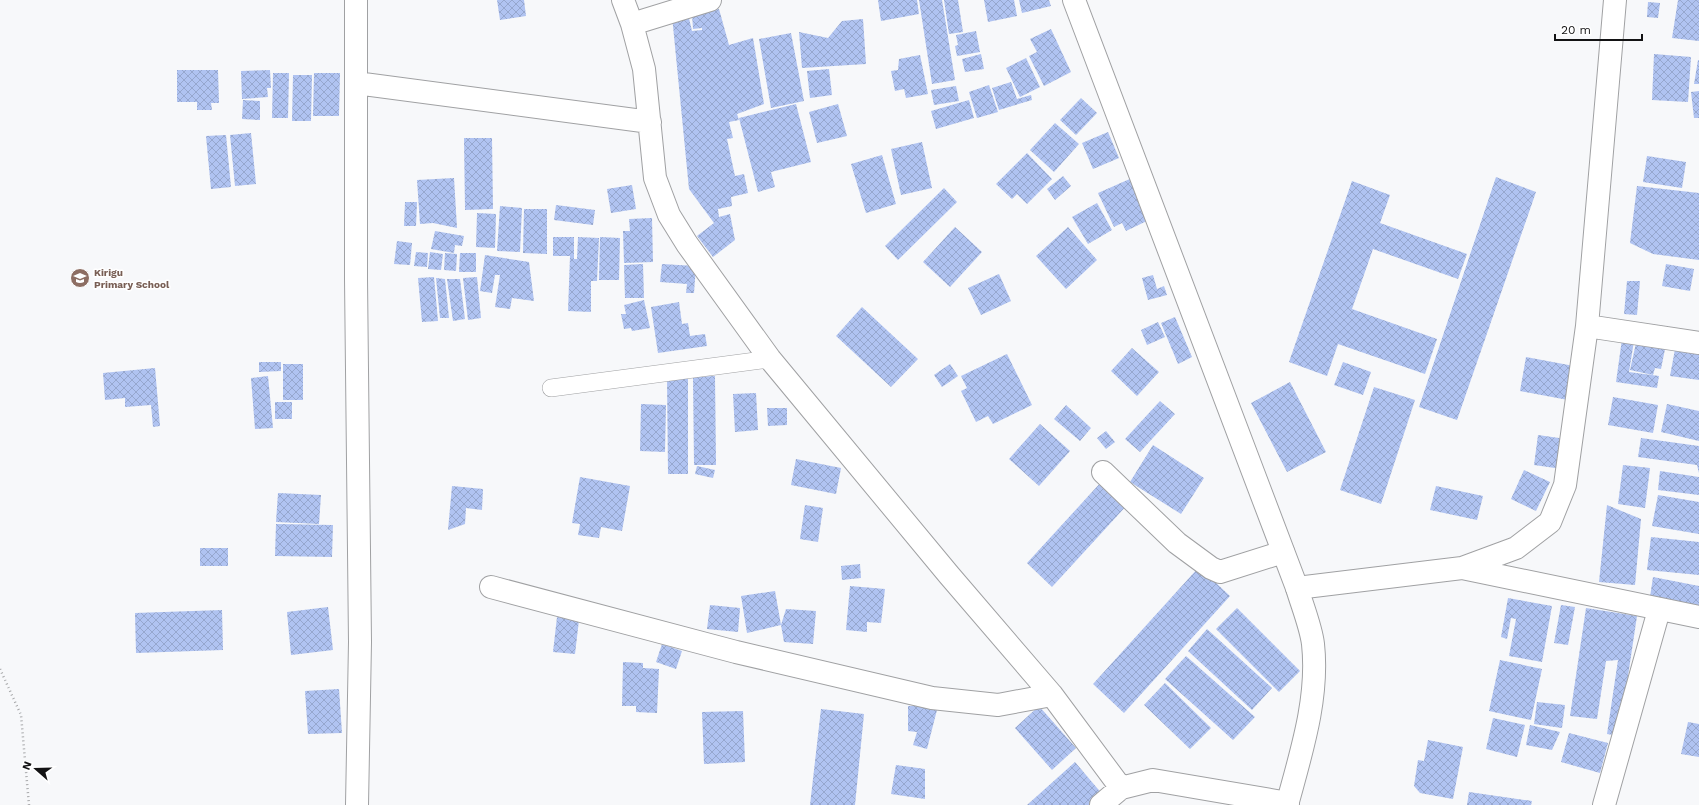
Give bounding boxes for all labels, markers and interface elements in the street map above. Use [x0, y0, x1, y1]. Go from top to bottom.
scale bar [1555, 16, 1642, 42]
text: 20 m [1561, 23, 1591, 37]
school or university icon: Kirigu Primary School [69, 267, 91, 289]
place label: Kirigu Primary School [94, 267, 170, 290]
north arrow [16, 749, 56, 789]
text: N [20, 760, 35, 772]

